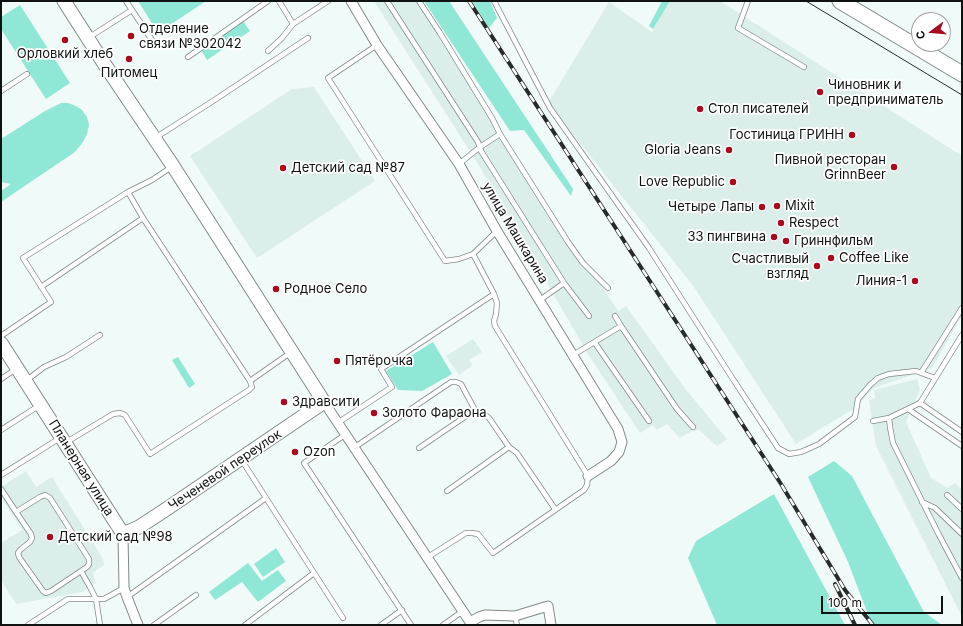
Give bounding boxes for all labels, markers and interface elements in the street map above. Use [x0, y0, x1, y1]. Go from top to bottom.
north arrow [911, 12, 951, 52]
place label: Отделение связи №302042 [139, 21, 242, 52]
text: С [913, 29, 928, 41]
marker: Отделение связи №302042 [126, 31, 136, 41]
marker: Орловкий хлеб [60, 35, 70, 45]
place label: Орловкий хлеб [17, 46, 113, 62]
marker: Питомец [124, 54, 134, 64]
place label: Питомец [101, 65, 157, 81]
place label: Чиновник и предприниматель [828, 77, 943, 108]
marker: Чиновник и предприниматель [815, 87, 825, 97]
place label: Стол писателей [708, 101, 809, 117]
marker: Стол писателей [695, 104, 705, 114]
place label: Гостиница ГРИНН [729, 127, 844, 143]
marker: Гостиница ГРИНН [847, 130, 857, 140]
place label: Gloria Jeans [644, 142, 721, 158]
marker: Gloria Jeans [724, 145, 734, 155]
place label: Пивной ресторан GrinnBeer [775, 152, 886, 183]
place label: Детский сад №87 [291, 160, 405, 176]
marker: Пивной ресторан GrinnBeer [889, 162, 899, 172]
marker: Детский сад №87 [278, 163, 288, 173]
place label: Love Republic [639, 174, 725, 190]
marker: Love Republic [728, 177, 738, 187]
street label: улица Машкарина [479, 180, 551, 286]
place label: Mixit [785, 198, 814, 214]
place label: Четыре Лапы [668, 199, 754, 215]
marker: Mixit [772, 201, 782, 211]
marker: Четыре Лапы [757, 202, 767, 212]
place label: Respect [789, 215, 839, 231]
marker: Respect [776, 218, 786, 228]
place label: 33 пингвина [687, 229, 766, 245]
marker: 33 пингвина [769, 232, 779, 242]
place label: Гриннфильм [794, 233, 873, 249]
marker: Гриннфильм [781, 236, 791, 246]
place label: Coffee Like [839, 250, 909, 266]
place label: Счастливый взгляд [731, 251, 809, 282]
marker: Coffee Like [826, 253, 836, 263]
marker: Счастливый взгляд [812, 261, 822, 271]
place label: Линия-1 [856, 273, 907, 289]
marker: Линия-1 [910, 276, 920, 286]
place label: Родное Село [284, 281, 367, 297]
marker: Родное Село [271, 284, 281, 294]
place label: Пятёрочка [345, 353, 413, 369]
marker: Пятёрочка [332, 356, 342, 366]
place label: Здравсити [292, 394, 360, 410]
marker: Здравсити [279, 397, 289, 407]
place label: Золото Фараона [382, 405, 487, 421]
marker: Золото Фараона [369, 408, 379, 418]
street label: Планерная улица [45, 417, 117, 519]
street label: Чеченевой переулок [165, 426, 285, 514]
place label: Ozon [303, 444, 335, 460]
marker: Ozon [290, 447, 300, 457]
place label: Детский сад №98 [58, 529, 173, 545]
marker: Детский сад №98 [45, 532, 55, 542]
scale bar [823, 588, 945, 614]
text: 100 m [828, 595, 862, 610]

